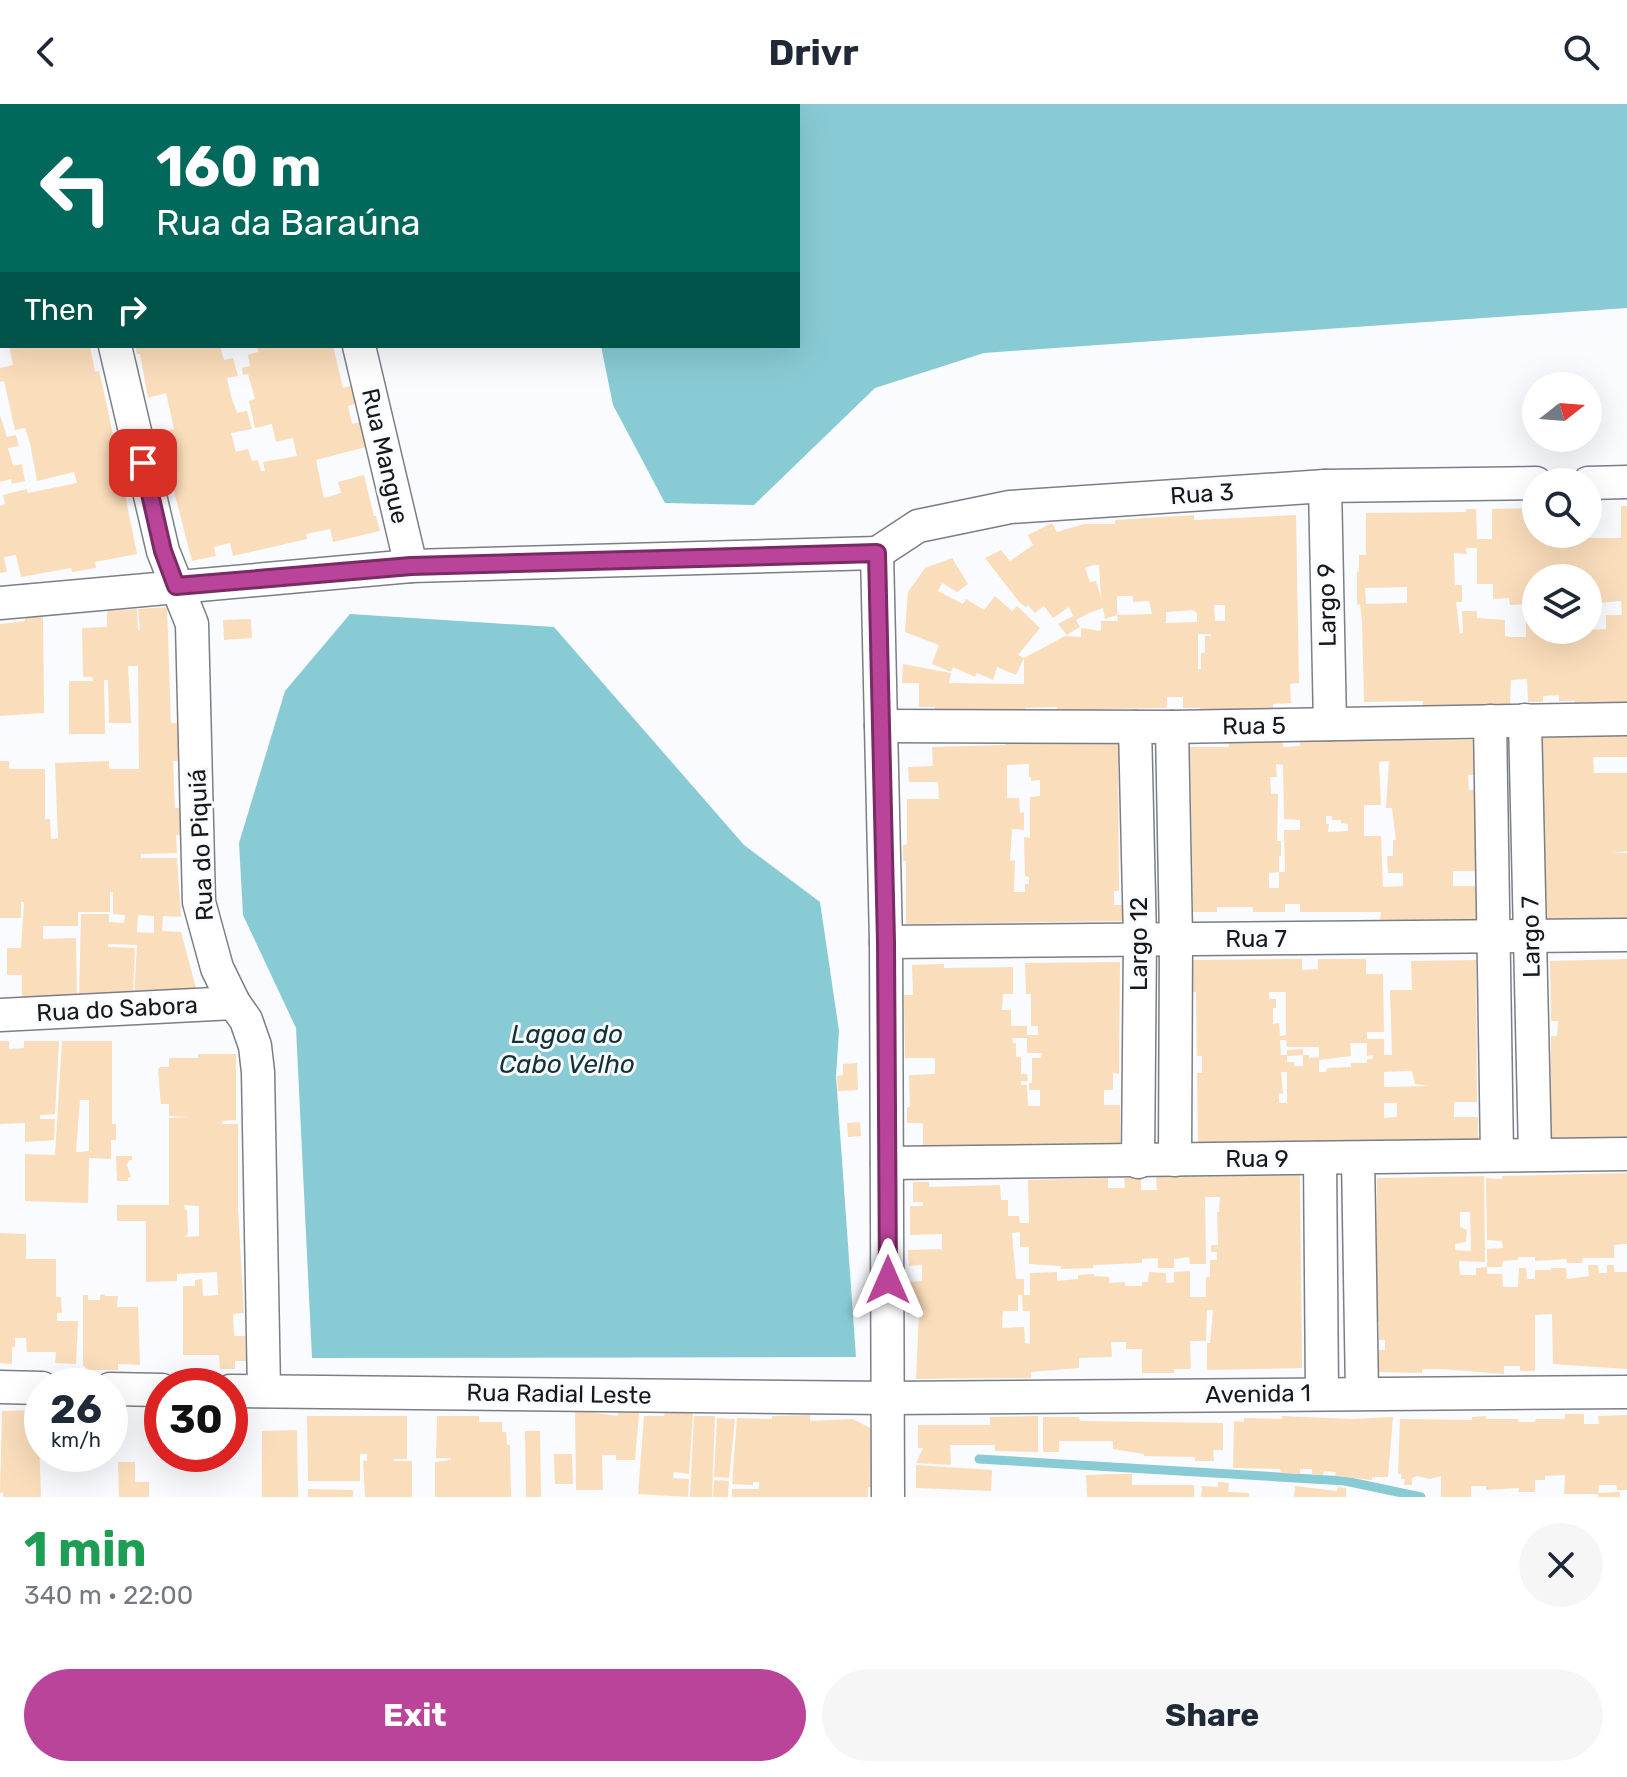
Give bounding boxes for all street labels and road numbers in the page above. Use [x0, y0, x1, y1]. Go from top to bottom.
street label: Rua Mangue [356, 385, 414, 527]
street label: Rua 3 [1169, 478, 1235, 510]
street label: Largo 9 [1312, 563, 1342, 647]
street label: Rua 5 [1222, 711, 1286, 741]
street label: Rua do Piquiá [183, 768, 219, 922]
street label: Largo 7 [1516, 896, 1546, 978]
street label: Largo 12 [1125, 897, 1153, 991]
street label: Rua 7 [1225, 925, 1287, 953]
street label: Rua do Sabora [36, 991, 198, 1027]
street label: Rua 9 [1225, 1145, 1289, 1173]
street label: Rua Radial Leste [466, 1378, 652, 1410]
street label: Avenida 1 [1205, 1379, 1311, 1409]

